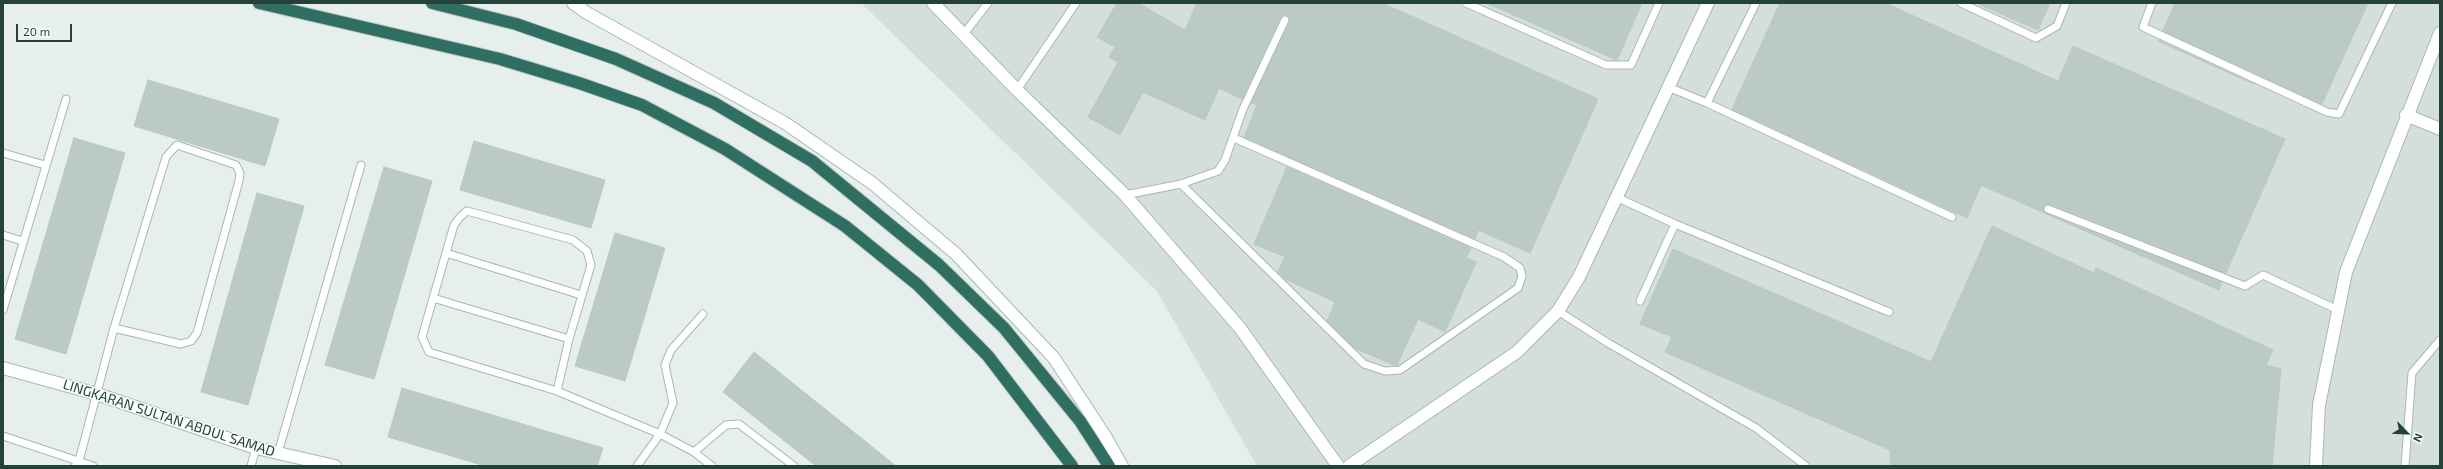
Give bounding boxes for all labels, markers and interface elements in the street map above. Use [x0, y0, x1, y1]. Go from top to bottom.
scale bar [18, 16, 74, 42]
text: 20 m [23, 24, 50, 38]
street label: LINGKARAN SULTAN ABDUL SAMAD [61, 376, 277, 460]
north arrow [2387, 413, 2427, 453]
text: N [2411, 432, 2426, 444]

